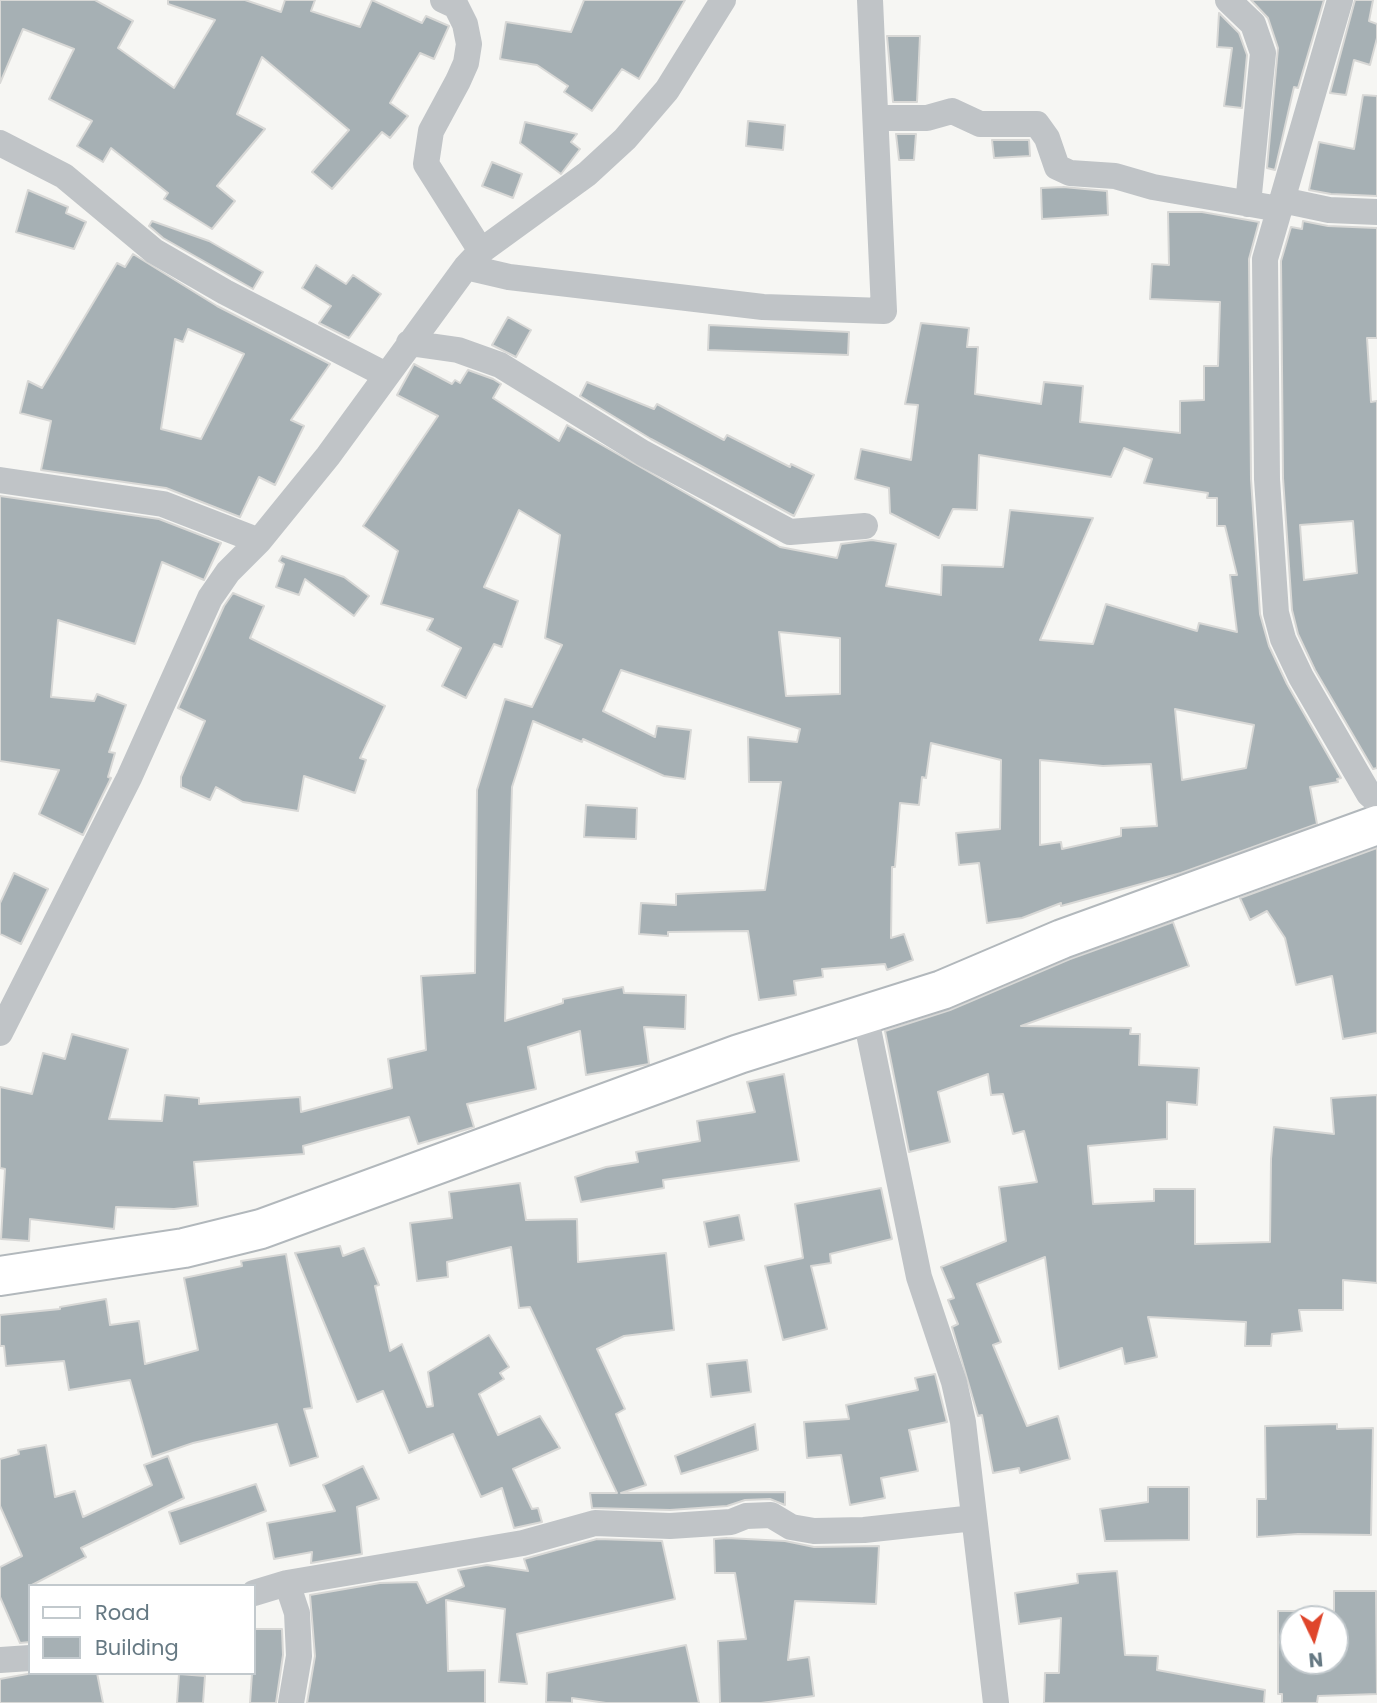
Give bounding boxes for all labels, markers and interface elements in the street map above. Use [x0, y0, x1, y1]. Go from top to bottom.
legend [28, 1584, 256, 1675]
text: Road [95, 1598, 150, 1627]
north arrow [1279, 1605, 1349, 1675]
text: Building [95, 1633, 179, 1662]
text: N [1307, 1645, 1324, 1673]

